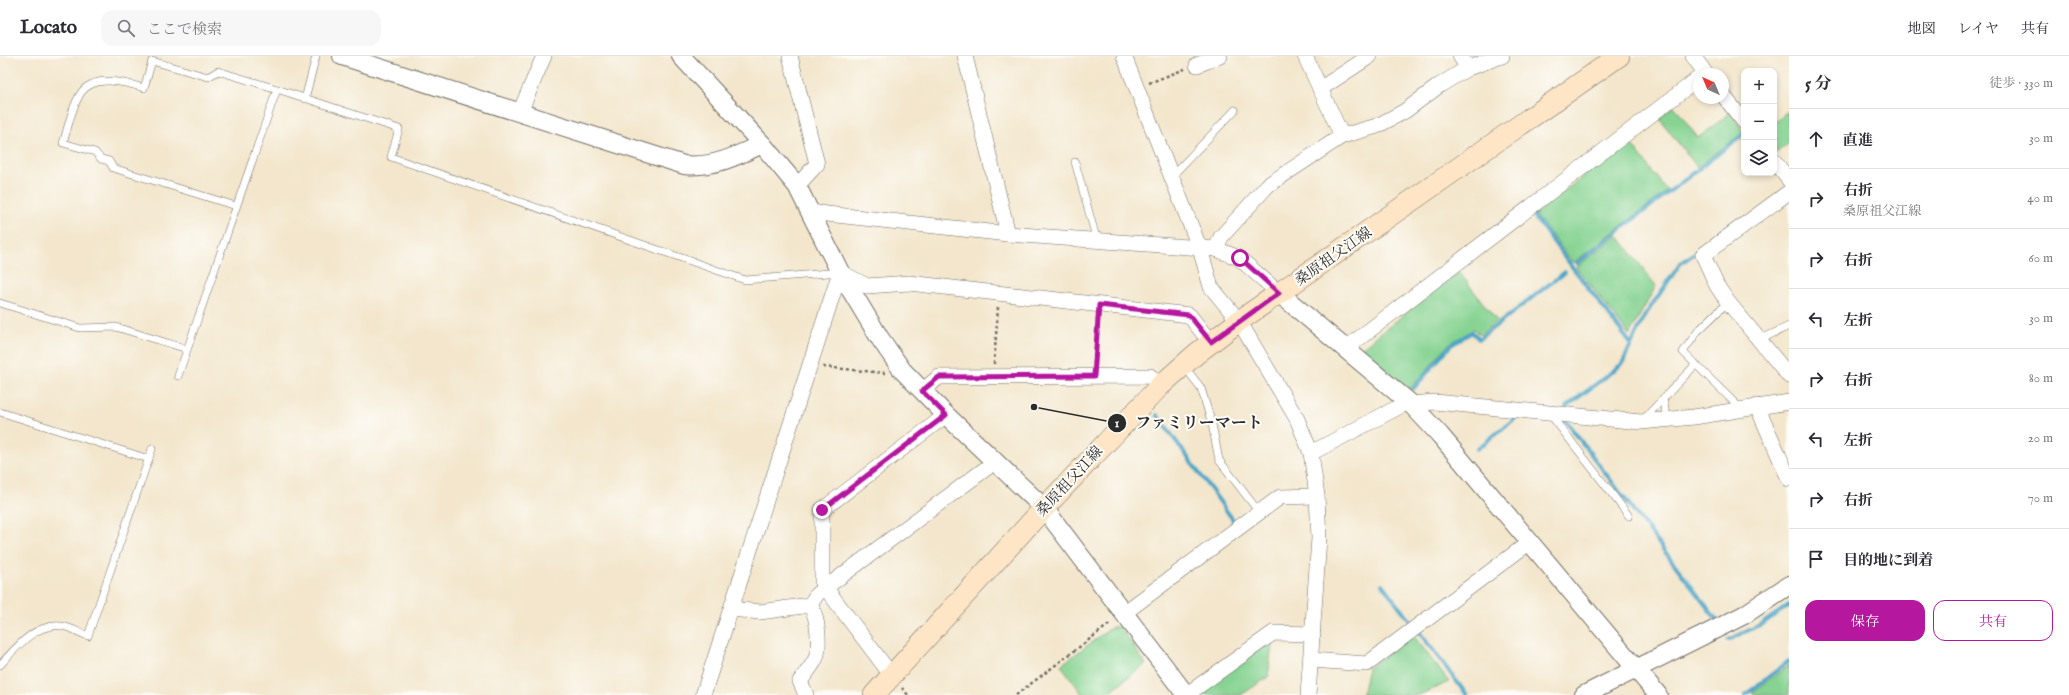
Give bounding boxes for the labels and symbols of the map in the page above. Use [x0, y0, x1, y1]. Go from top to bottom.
north arrow [1693, 68, 1729, 104]
street label: 桑原祖父江線 [1291, 223, 1376, 290]
route start [1231, 249, 1249, 267]
callout: ファミリーマート [1107, 409, 1271, 437]
text: ファミリーマート [1135, 414, 1263, 434]
text: 1 [1115, 416, 1120, 431]
street label: 桑原祖父江線 [1032, 442, 1107, 521]
route end [813, 501, 831, 519]

